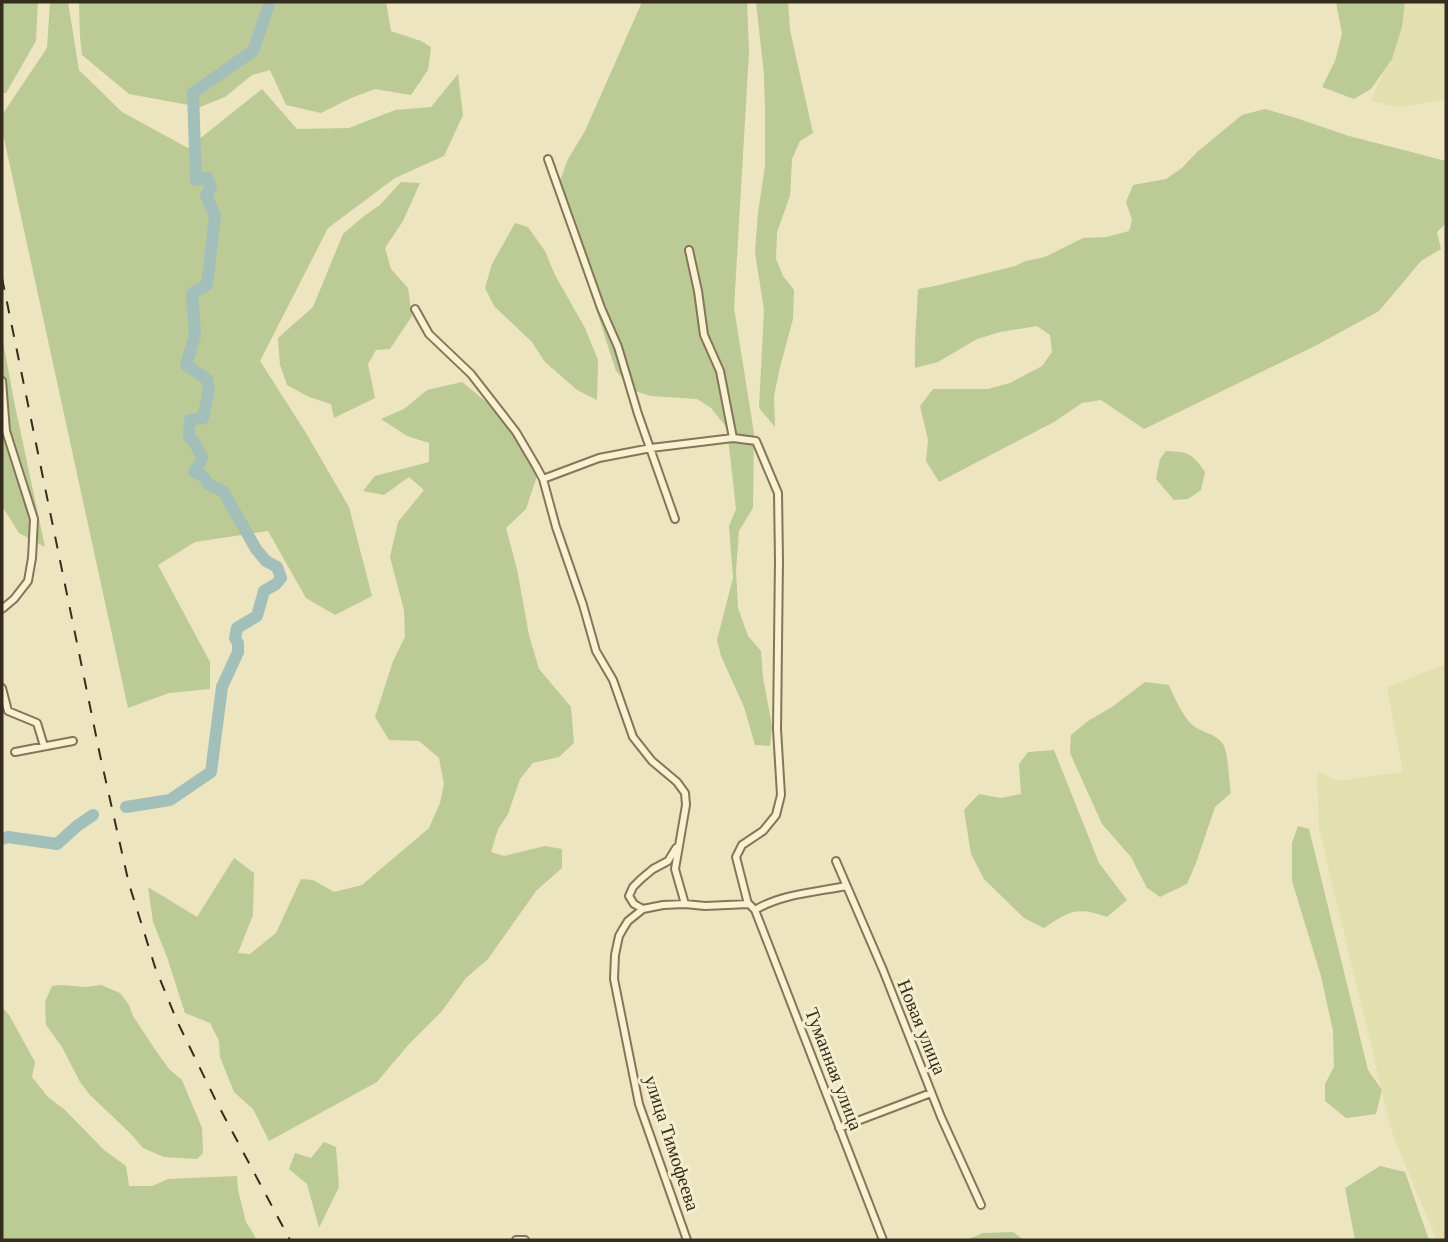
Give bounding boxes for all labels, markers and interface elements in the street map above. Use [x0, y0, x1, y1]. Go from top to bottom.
street label: Новая улица [893, 976, 951, 1078]
street label: Туманная улица [801, 1005, 867, 1134]
street label: улица Тимофеева [640, 1073, 704, 1214]

